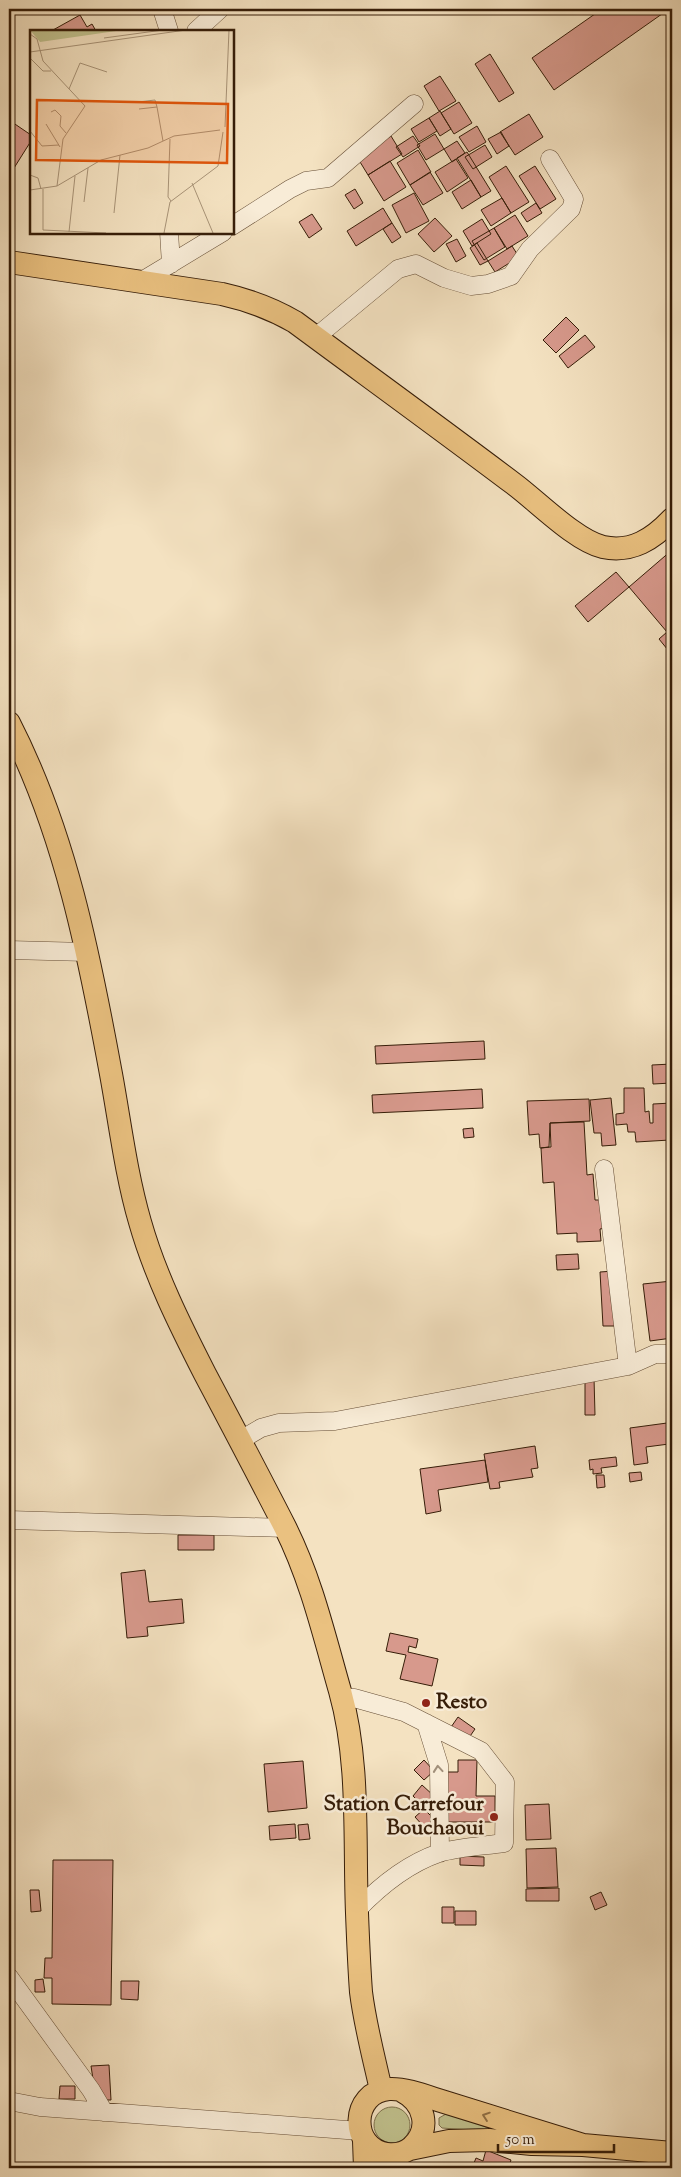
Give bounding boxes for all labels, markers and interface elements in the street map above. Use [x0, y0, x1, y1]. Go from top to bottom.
inset map [30, 30, 234, 234]
place label: Resto [436, 1688, 488, 1718]
marker: Resto [420, 1697, 432, 1709]
one-way arrow [433, 1765, 444, 1773]
place label: Station Carrefour Bouchaoui [324, 1790, 484, 1844]
marker: Station Carrefour Bouchaoui [488, 1811, 500, 1823]
one-way arrow [483, 2112, 491, 2122]
scale bar [498, 2122, 615, 2154]
text: 50 m [505, 2130, 535, 2151]

